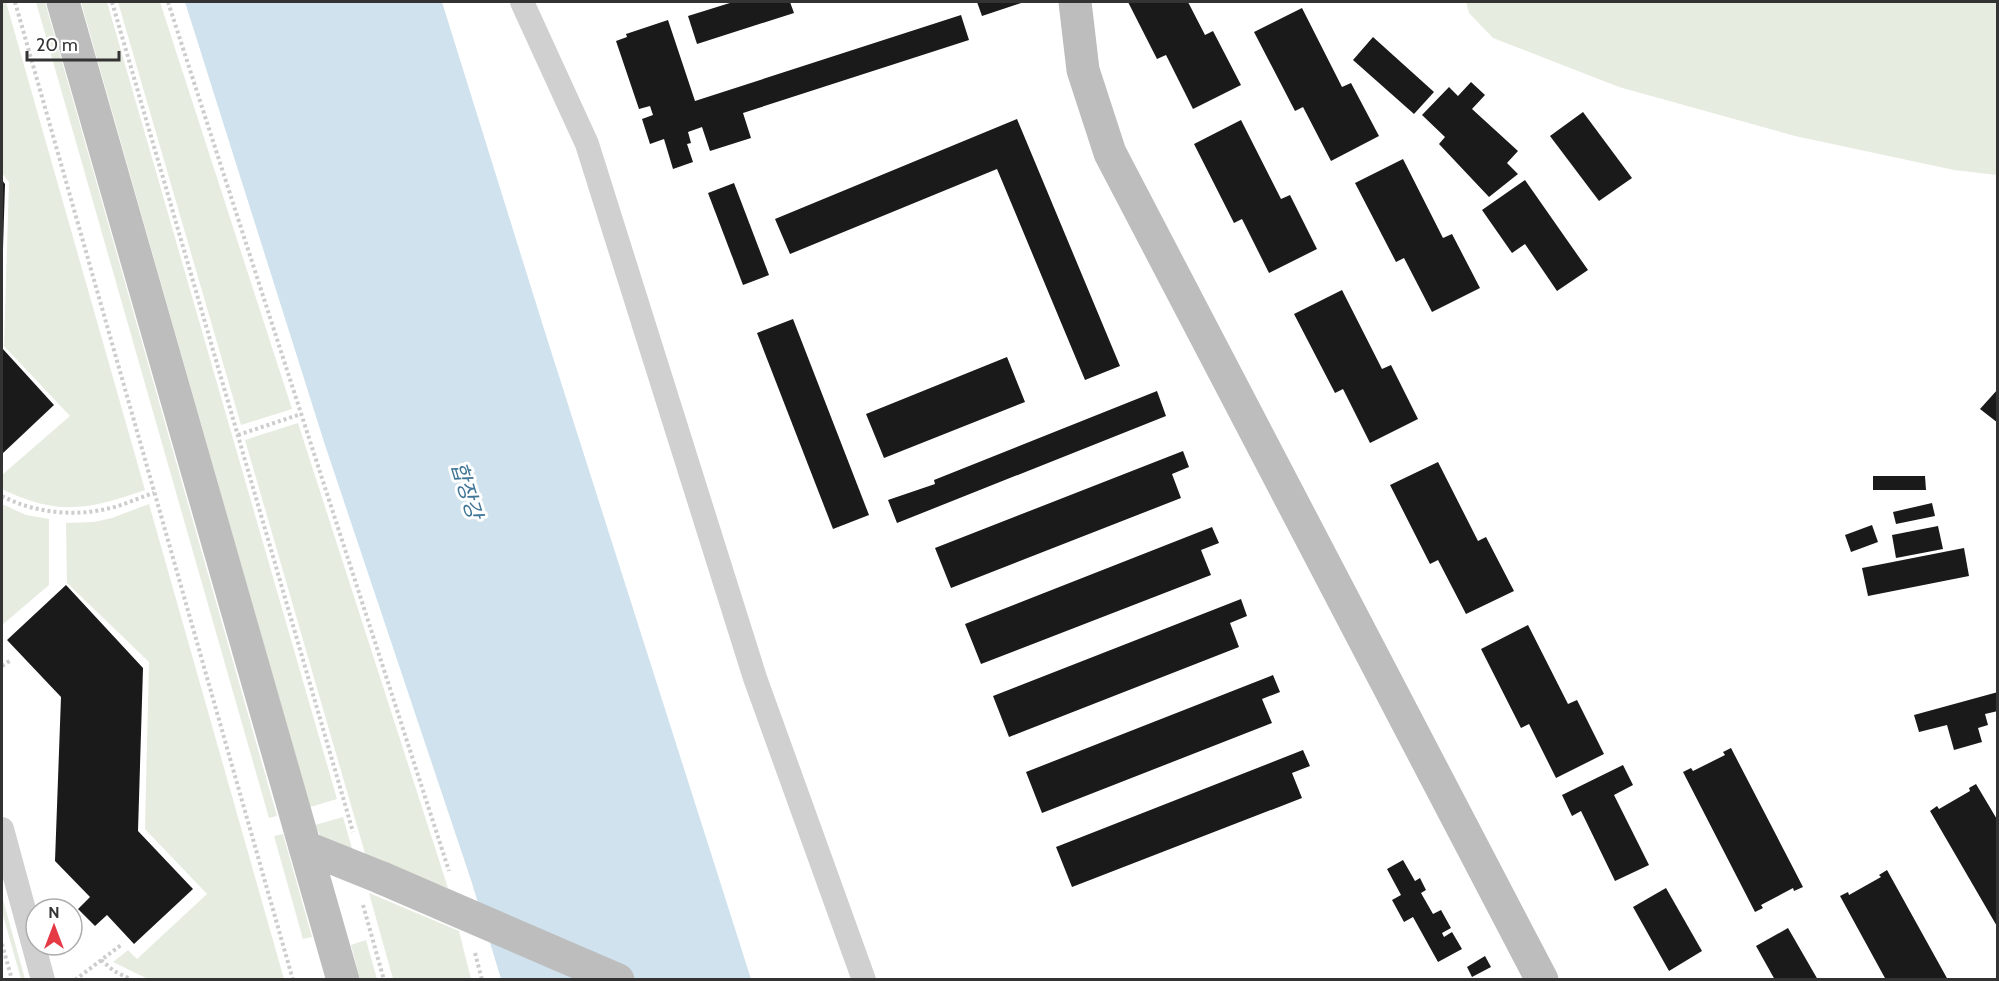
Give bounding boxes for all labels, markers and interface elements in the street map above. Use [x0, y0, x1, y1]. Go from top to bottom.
scale bar [27, 24, 118, 62]
text: 20 m [36, 34, 78, 56]
water label: 합장강 [447, 459, 488, 524]
north arrow [24, 897, 84, 957]
text: N [48, 903, 60, 922]

